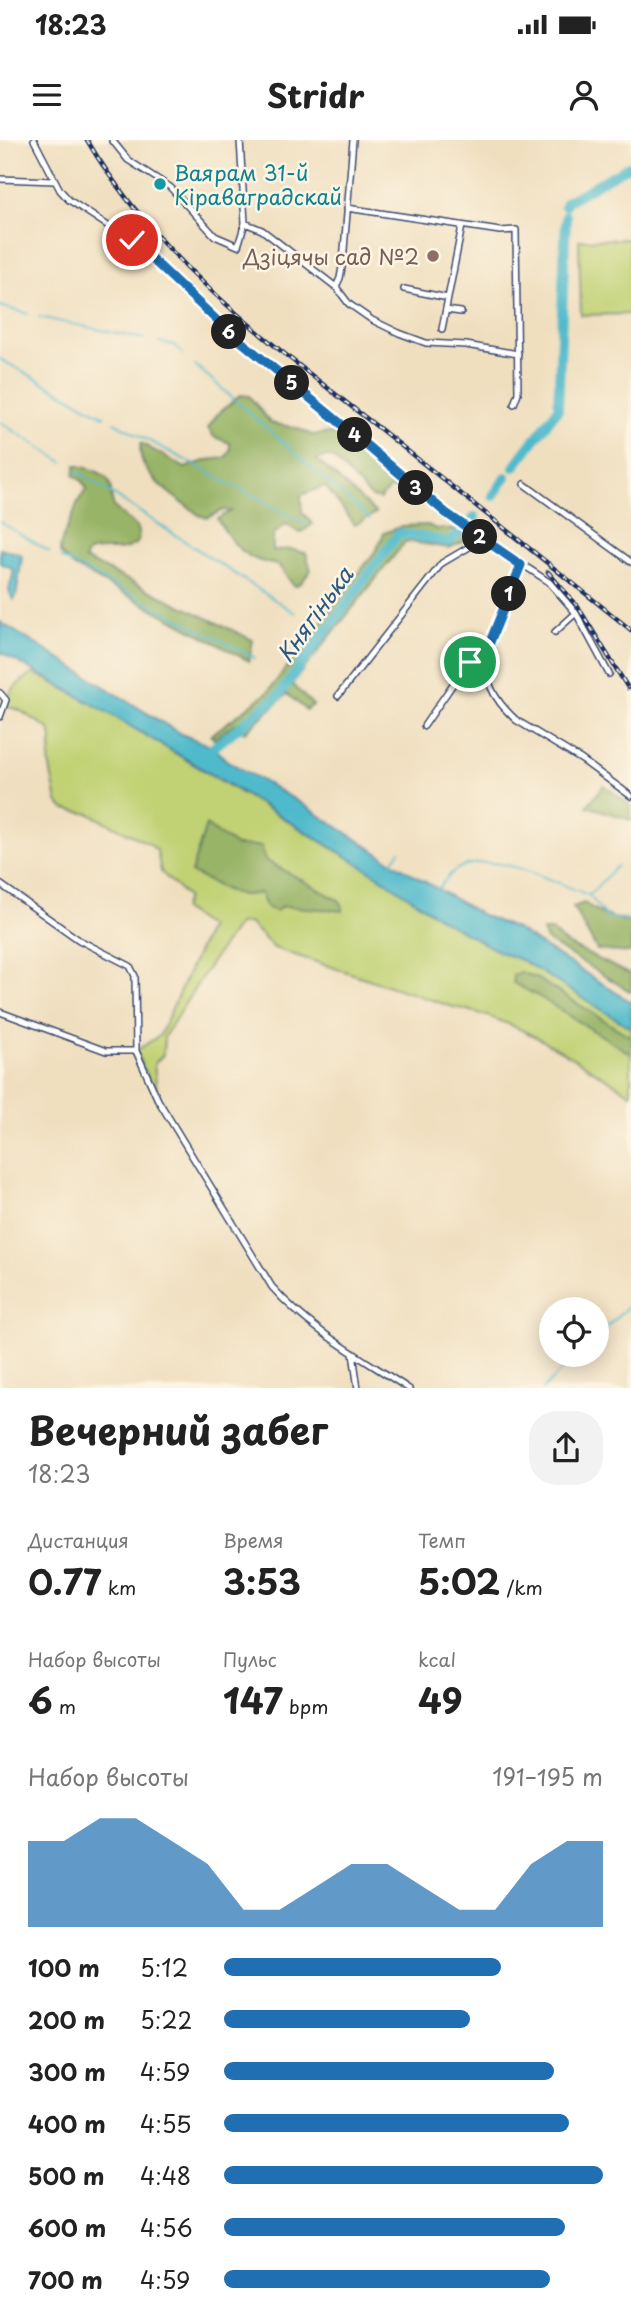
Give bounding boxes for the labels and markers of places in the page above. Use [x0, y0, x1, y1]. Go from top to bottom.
place label: Ваярам 31-й Кіраваградскай [174, 156, 342, 212]
marker: Ваярам 31-й Кіраваградскай [152, 176, 168, 192]
pin [102, 210, 162, 270]
place label: Дзіцячы сад №2 [242, 240, 419, 272]
marker: Дзіцячы сад №2 [425, 248, 441, 264]
pin: 6 [212, 314, 246, 350]
pin: 5 [274, 366, 310, 400]
pin: 4 [338, 418, 372, 452]
pin: 3 [398, 470, 434, 506]
pin: 2 [462, 520, 498, 554]
pin: 1 [491, 576, 526, 612]
pin [440, 632, 500, 692]

